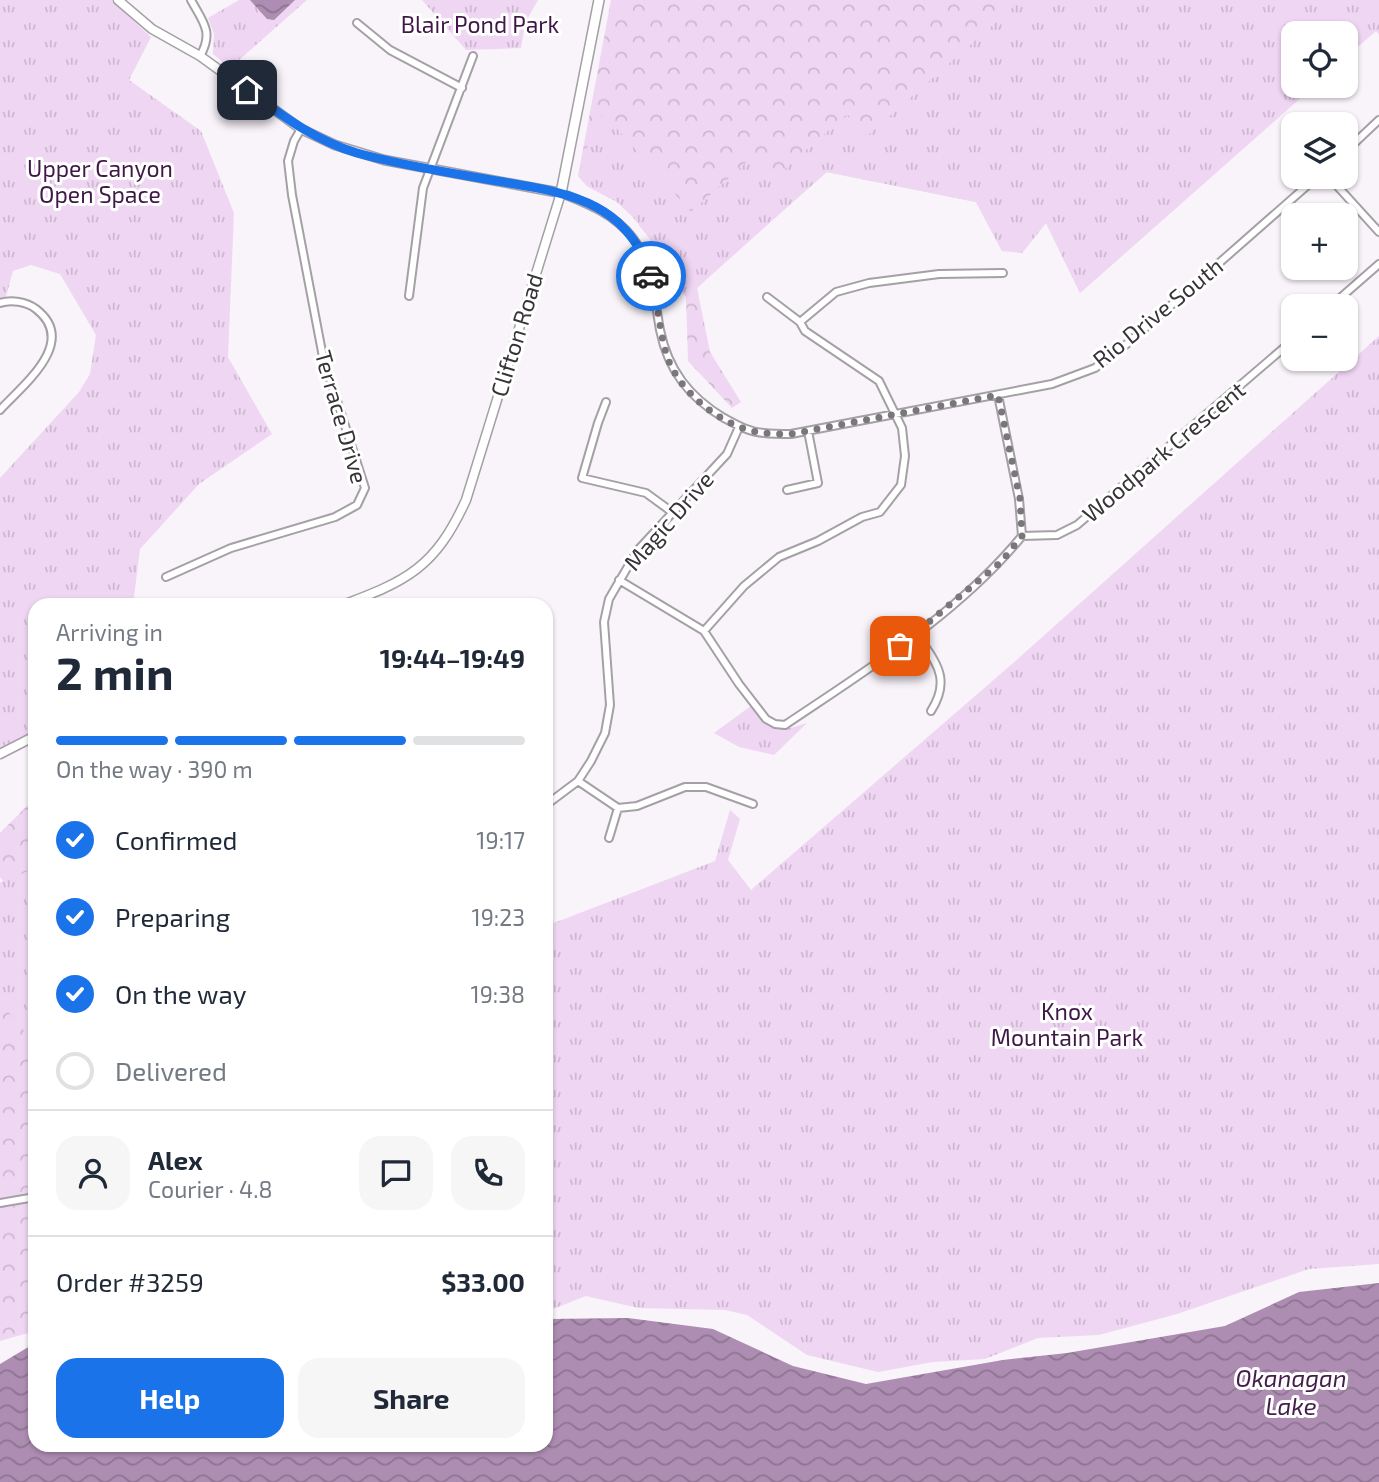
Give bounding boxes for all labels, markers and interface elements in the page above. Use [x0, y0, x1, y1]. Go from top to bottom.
park label: Blair Pond Park [401, 10, 560, 38]
map controls [1281, 21, 1358, 371]
button: locate [1281, 21, 1358, 98]
pin [217, 60, 277, 120]
icon: home [228, 71, 266, 109]
button: layers [1281, 112, 1358, 189]
park label: Upper Canyon Open Space [27, 154, 173, 208]
button: + [1281, 203, 1358, 280]
courier [616, 241, 686, 311]
street label: Rio Drive South [1087, 251, 1228, 373]
icon: car [632, 257, 670, 295]
street label: Clifton Road [484, 270, 548, 400]
button: − [1281, 294, 1358, 371]
street label: Terrace Drive [310, 347, 374, 487]
street label: Woodpark Crescent [1076, 375, 1251, 528]
street label: Magic Drive [618, 465, 719, 576]
pin [870, 616, 930, 676]
text: Arriving in [56, 618, 163, 646]
icon: bag [881, 627, 919, 665]
text: 19:44–19:49 [380, 642, 525, 673]
text: 2 min [56, 644, 174, 699]
text: On the way · 390 m [56, 755, 253, 783]
icon: check [56, 821, 94, 859]
text: Confirmed [115, 824, 238, 855]
text: 19:17 [476, 826, 525, 854]
icon: check [56, 898, 94, 936]
text: Preparing [115, 901, 230, 932]
text: 19:23 [472, 903, 525, 931]
icon: check [56, 975, 94, 1013]
text: On the way [115, 978, 246, 1009]
text: 19:38 [471, 980, 525, 1008]
park label: Knox Mountain Park [991, 997, 1143, 1051]
text: Delivered [115, 1055, 227, 1086]
button: person [56, 1136, 130, 1210]
button: chat [359, 1136, 433, 1210]
button: phone [451, 1136, 525, 1210]
text: Alex [148, 1144, 203, 1175]
text: Courier · 4.8 [148, 1175, 272, 1203]
text: Order #3259 [56, 1266, 204, 1297]
text: $33.00 [441, 1266, 525, 1297]
button: Help [56, 1358, 284, 1438]
button: Share [298, 1358, 525, 1438]
water label: Okanagan Lake [1235, 1363, 1347, 1420]

